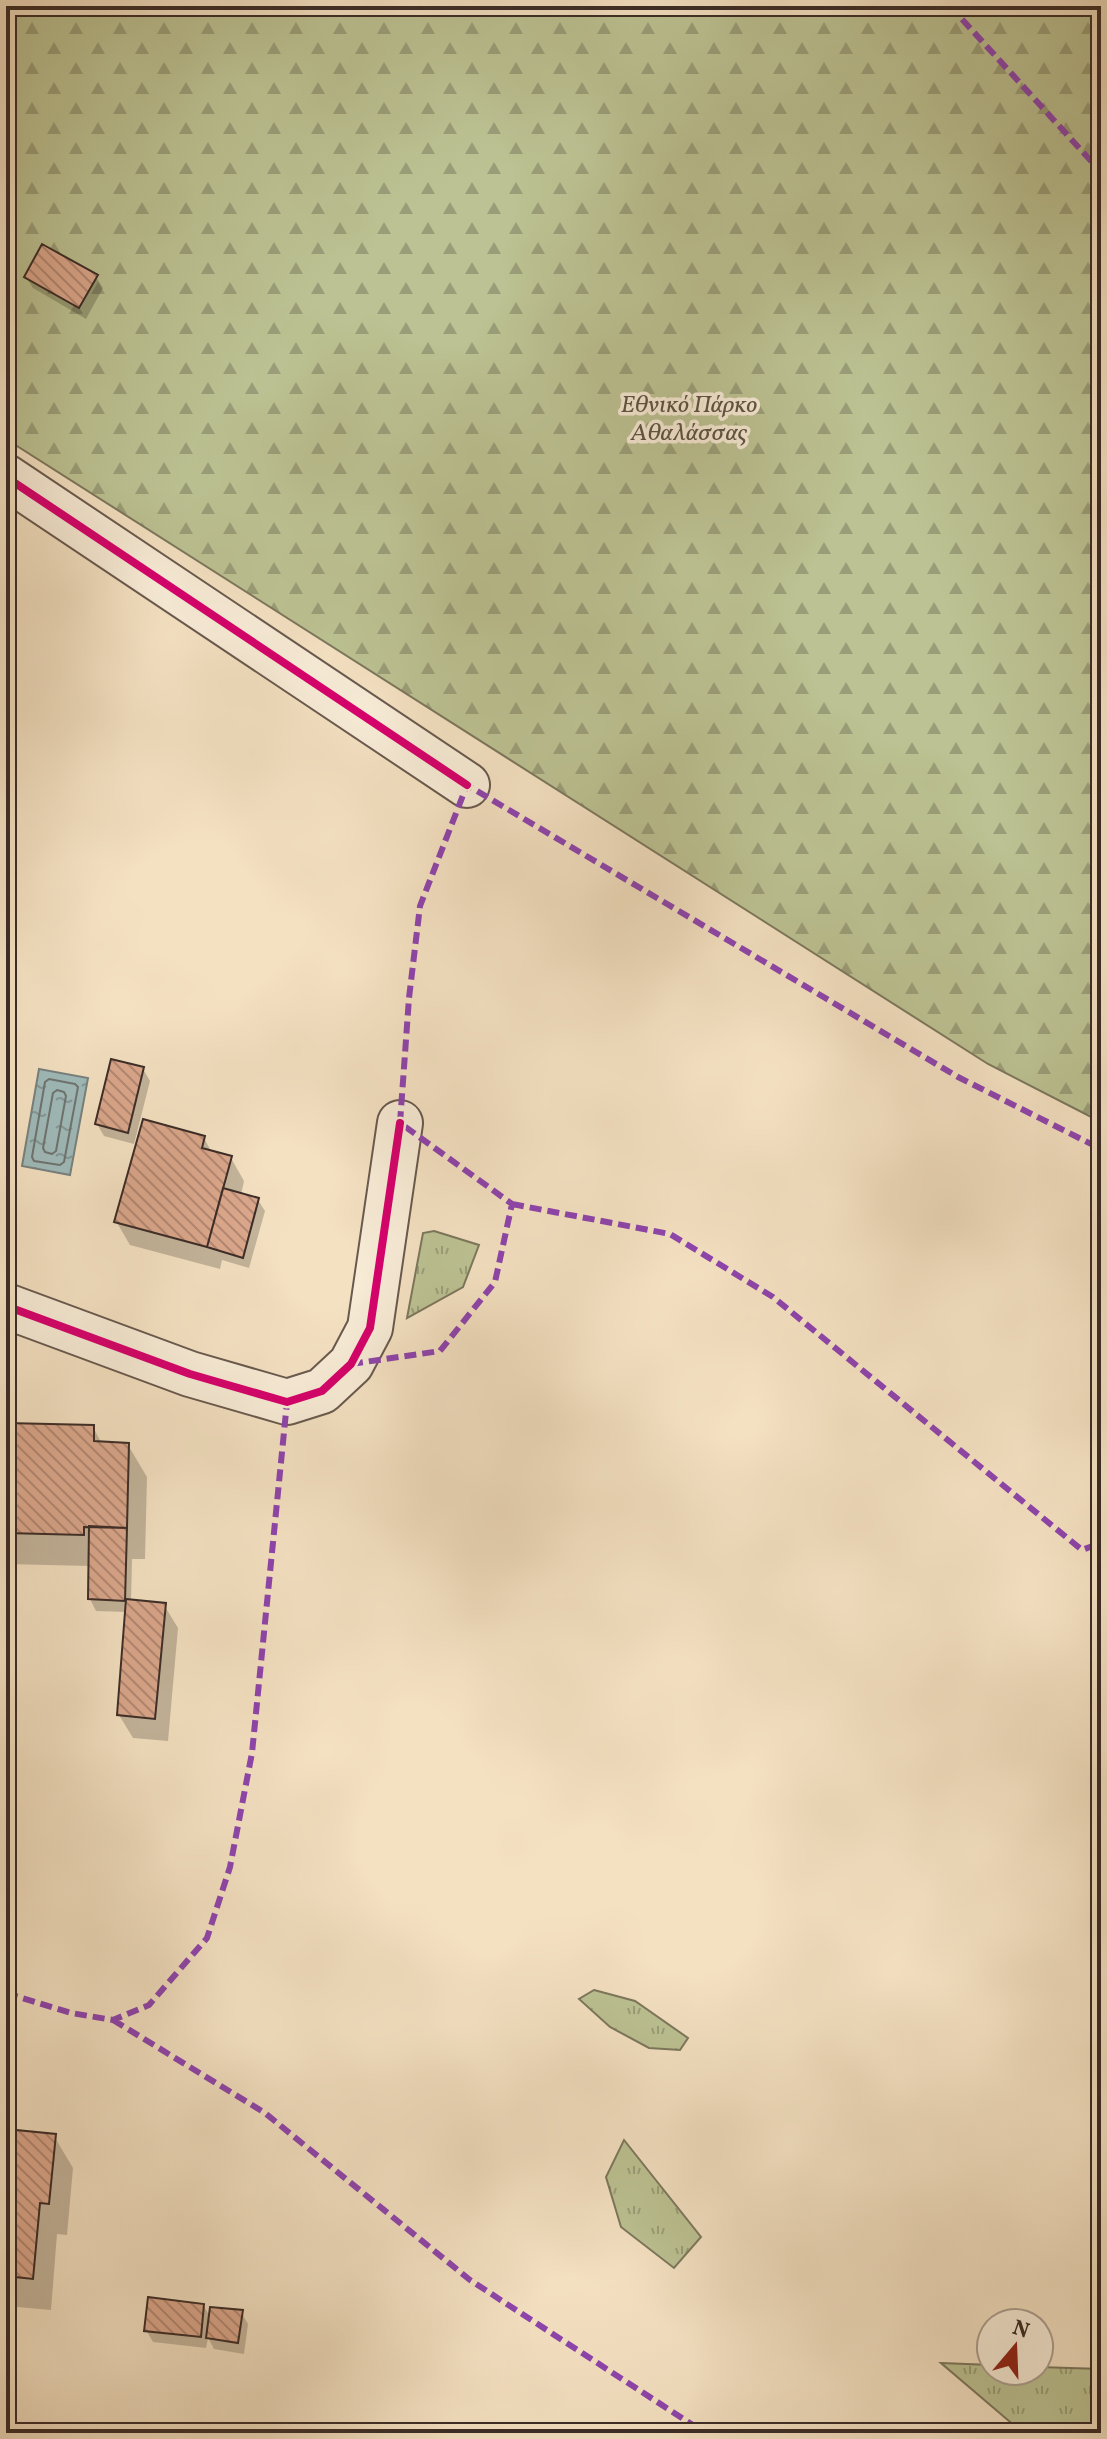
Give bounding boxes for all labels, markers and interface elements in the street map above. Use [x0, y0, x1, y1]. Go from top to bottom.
park label: Εθνικό Πάρκο Αθαλάσσας [621, 389, 757, 451]
north arrow [975, 2307, 1055, 2387]
text: N [1008, 2313, 1033, 2348]

